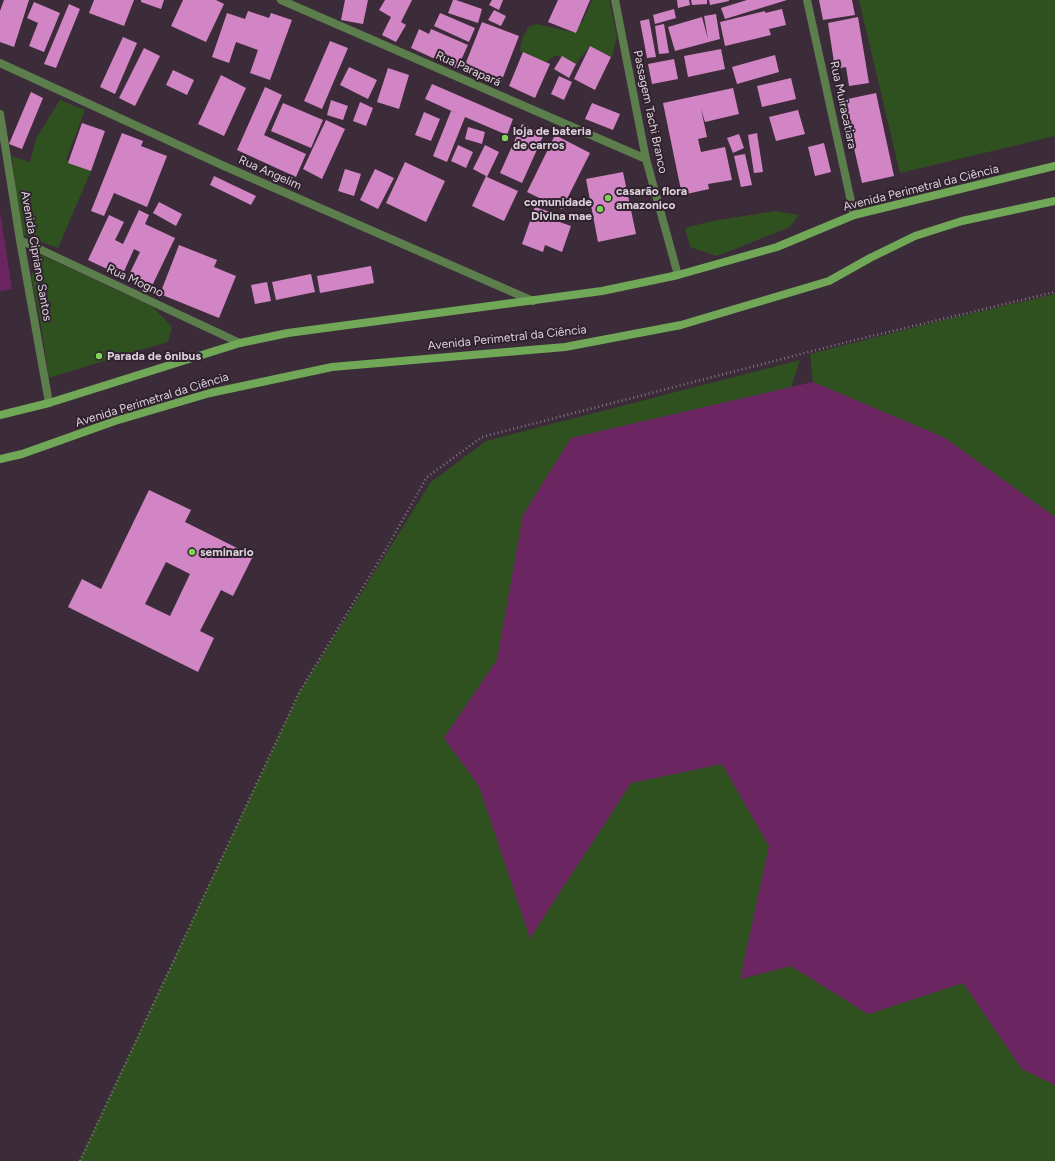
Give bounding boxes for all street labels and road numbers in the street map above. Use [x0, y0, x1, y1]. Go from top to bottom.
street label: Rua Parapará [433, 48, 503, 90]
street label: Passagem Tachi Branco [630, 49, 670, 175]
street label: Rua Muiracatiara [827, 60, 859, 150]
street label: Rua Angelim [236, 153, 304, 193]
street label: Avenida Perimetral da Ciência [842, 162, 1000, 214]
street label: Avenida Cipriano Santos [17, 190, 55, 322]
street label: Rua Mogno [104, 262, 166, 300]
street label: Avenida Perimetral da Ciência [427, 322, 587, 354]
street label: Avenida Perimetral da Ciência [74, 370, 230, 430]

